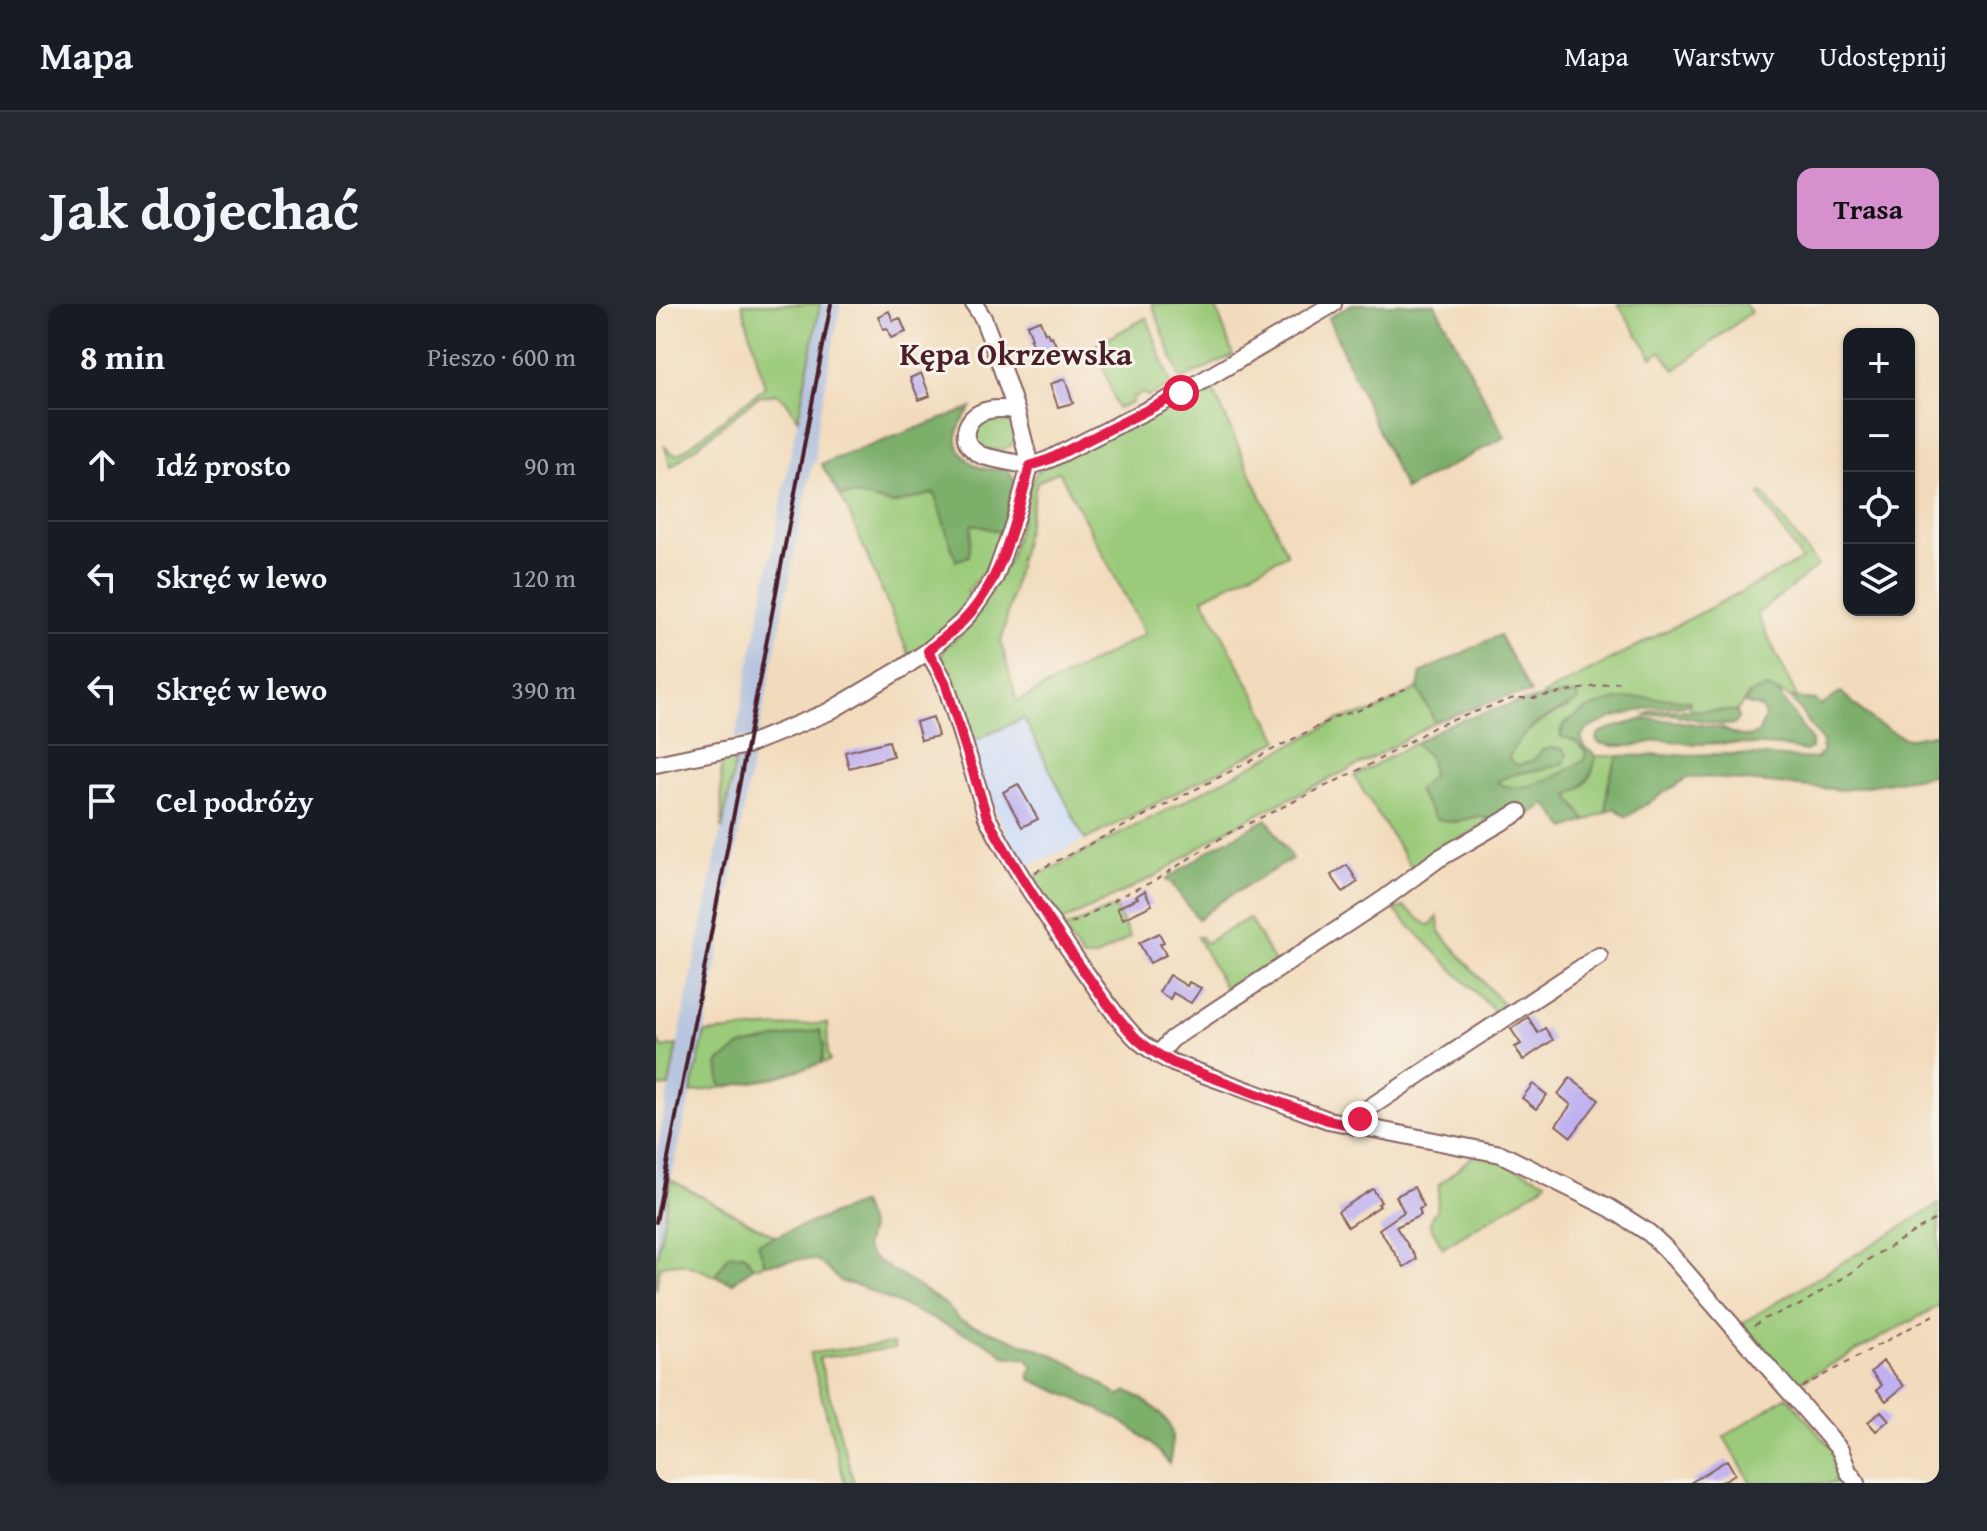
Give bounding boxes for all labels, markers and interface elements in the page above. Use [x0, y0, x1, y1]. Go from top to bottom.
text: Mapa [40, 27, 133, 83]
text: Mapa [1564, 35, 1629, 76]
text: Warstwy [1673, 35, 1775, 76]
text: Udostępnij [1819, 35, 1947, 76]
text: Jak dojechać [48, 167, 359, 250]
button: Trasa [1797, 168, 1939, 249]
map controls [1843, 328, 1915, 616]
button: + [1843, 328, 1915, 400]
district label: Kępa Okrzewska [900, 330, 1133, 377]
text: 8 min [80, 332, 165, 381]
text: Pieszo · 600 m [427, 337, 576, 376]
route start [1163, 375, 1199, 411]
button: − [1843, 400, 1915, 472]
icon: ahead [80, 443, 124, 487]
text: Idź prosto [156, 443, 291, 487]
text: 90 m [524, 446, 576, 485]
button: locate [1843, 472, 1915, 544]
button: layers [1843, 544, 1915, 616]
icon: left [80, 555, 124, 599]
text: Skręć w lewo [156, 555, 327, 599]
text: 120 m [511, 558, 576, 597]
icon: left [80, 667, 124, 711]
text: Skręć w lewo [156, 667, 327, 711]
text: 390 m [511, 670, 576, 709]
icon: arrive [80, 779, 124, 823]
text: Cel podróży [156, 779, 313, 823]
route end [1342, 1101, 1378, 1137]

